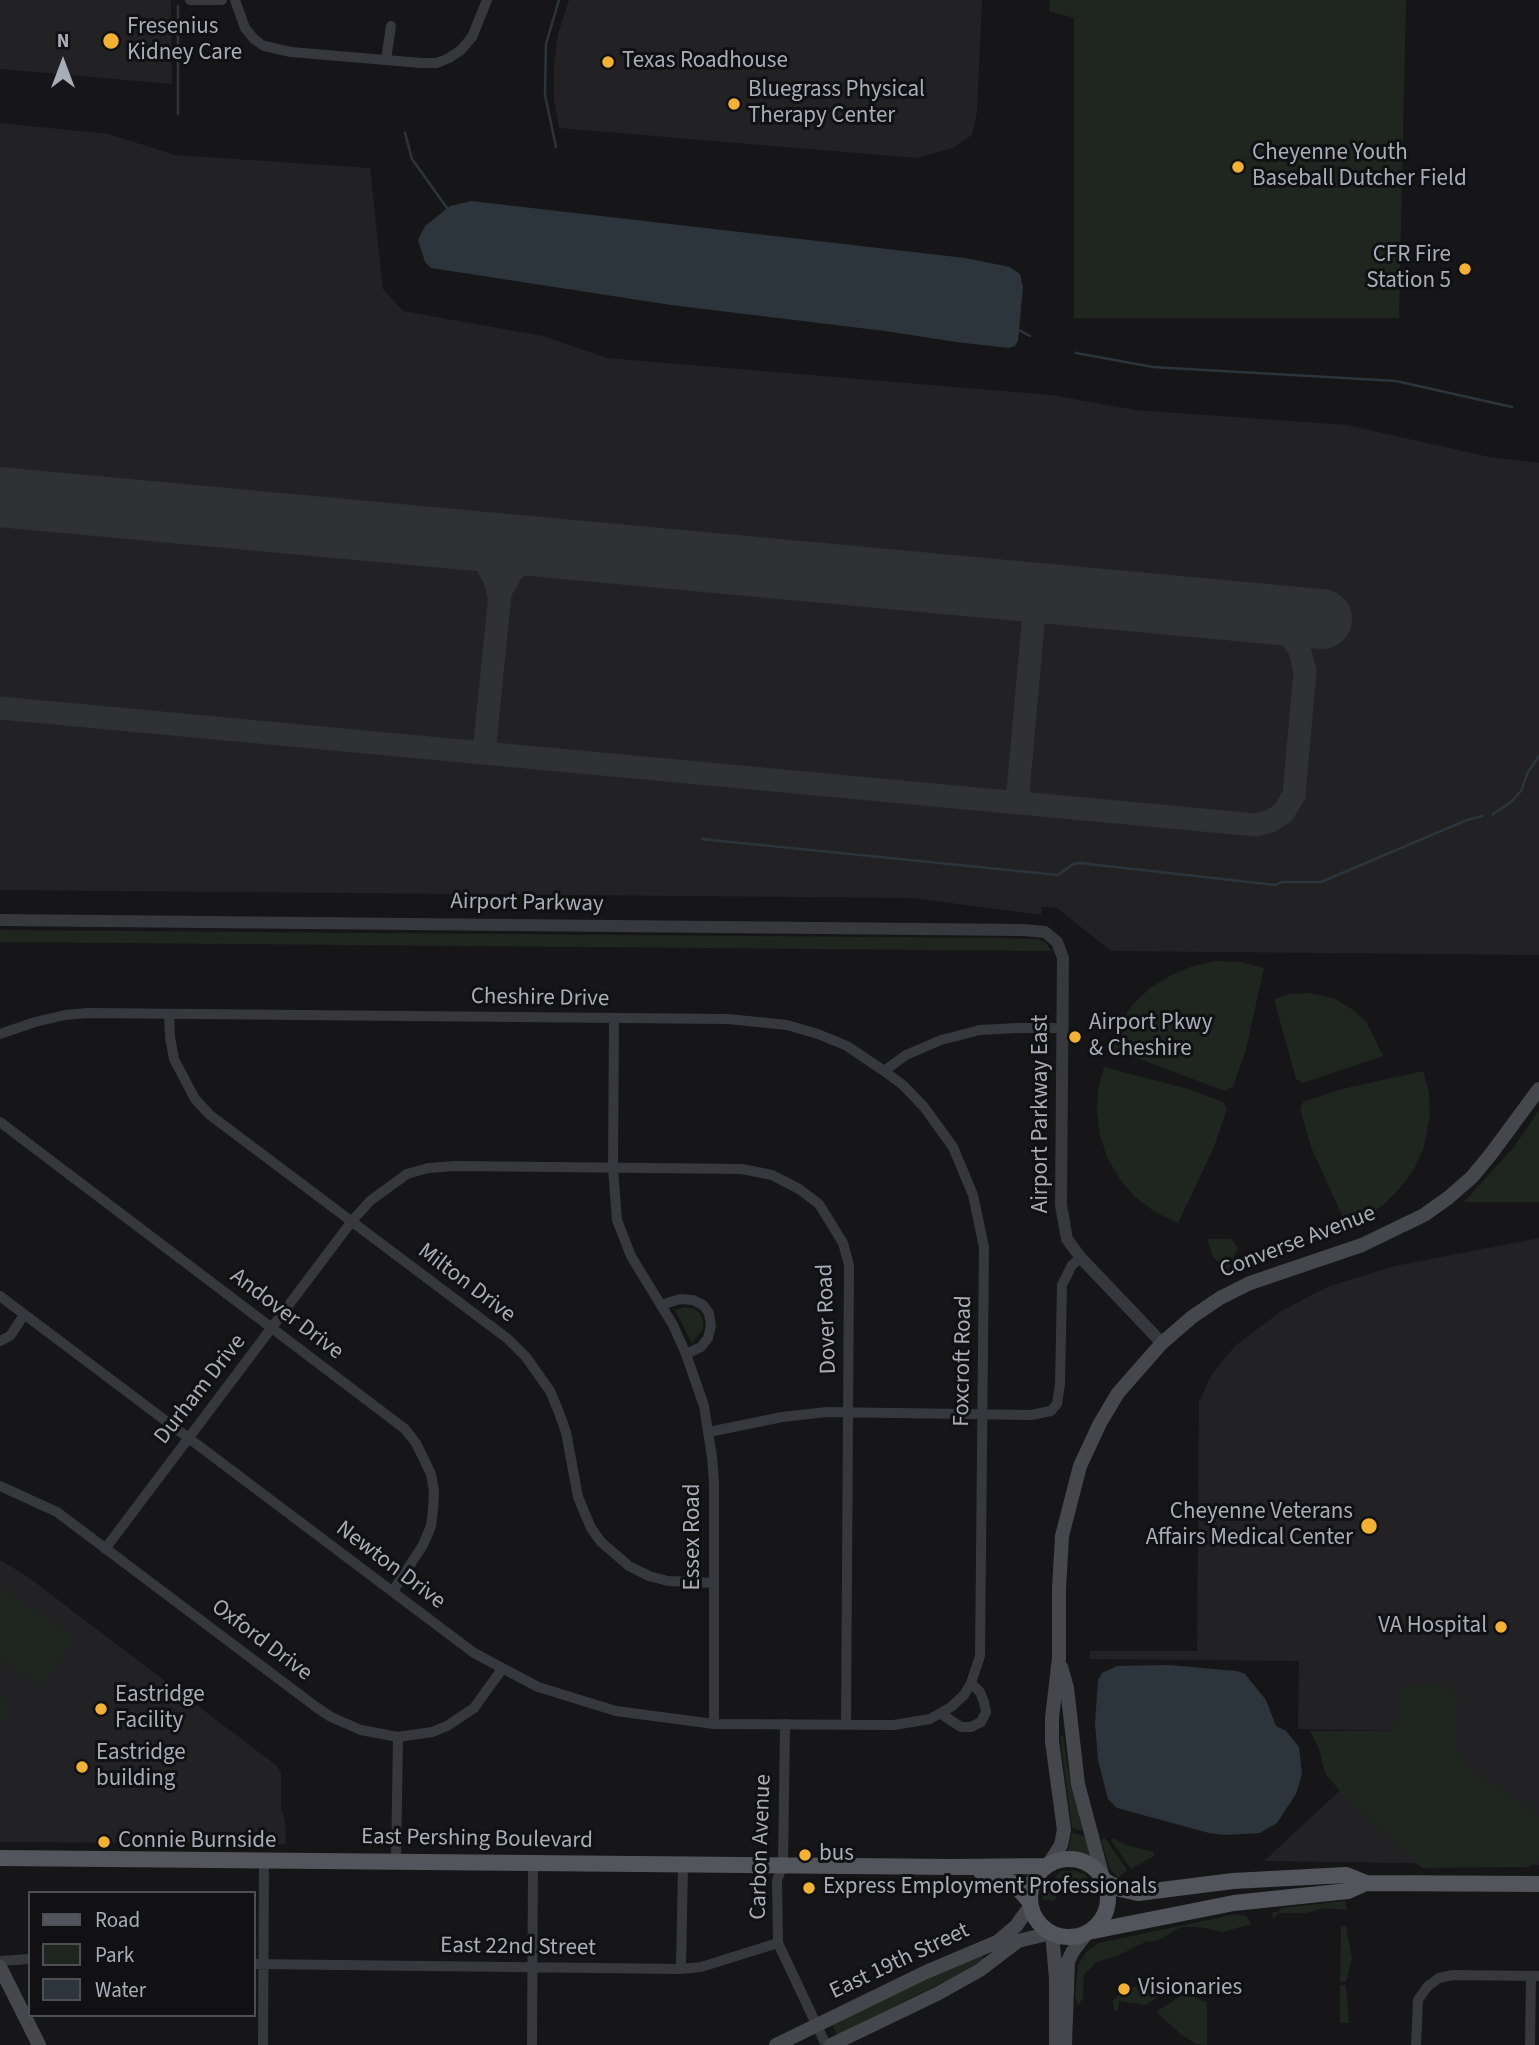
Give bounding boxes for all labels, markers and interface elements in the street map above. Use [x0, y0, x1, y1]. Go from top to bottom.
place label: Fresenius Kidney Care [127, 14, 242, 68]
north arrow [28, 28, 98, 98]
text: N [57, 28, 69, 55]
marker: Fresenius Kidney Care [101, 31, 121, 51]
place label: Texas Roadhouse [622, 48, 788, 76]
marker: Texas Roadhouse [600, 54, 616, 70]
place label: Bluegrass Physical Therapy Center [748, 77, 925, 131]
marker: Bluegrass Physical Therapy Center [726, 96, 742, 112]
place label: Cheyenne Youth Baseball Dutcher Field [1252, 140, 1467, 194]
marker: Cheyenne Youth Baseball Dutcher Field [1230, 159, 1246, 175]
place label: CFR Fire Station 5 [1366, 242, 1451, 296]
marker: CFR Fire Station 5 [1457, 261, 1473, 277]
street label: Airport Parkway [450, 889, 604, 919]
street label: Cheshire Drive [471, 984, 609, 1014]
place label: Airport Pkwy & Cheshire [1089, 1010, 1212, 1064]
street label: Airport Parkway East [1028, 1015, 1056, 1213]
marker: Airport Pkwy & Cheshire [1067, 1029, 1083, 1045]
street label: Converse Avenue [1216, 1201, 1380, 1285]
street label: Milton Drive [412, 1238, 520, 1330]
street label: Andover Drive [224, 1263, 348, 1367]
street label: Dover Road [812, 1263, 844, 1375]
street label: Foxcroft Road [949, 1295, 979, 1427]
street label: Durham Drive [149, 1329, 253, 1451]
street label: Essex Road [680, 1484, 708, 1590]
place label: Cheyenne Veterans Affairs Medical Center [1146, 1499, 1353, 1553]
street label: Newton Drive [330, 1516, 450, 1616]
marker: Cheyenne Veterans Affairs Medical Center [1359, 1516, 1379, 1536]
street label: Oxford Drive [205, 1594, 317, 1688]
place label: VA Hospital [1378, 1613, 1487, 1641]
marker: VA Hospital [1493, 1619, 1509, 1635]
place label: Eastridge Facility [115, 1682, 205, 1736]
marker: Eastridge Facility [93, 1701, 109, 1717]
place label: Eastridge building [96, 1740, 186, 1794]
marker: Eastridge building [74, 1759, 90, 1775]
street label: Carbon Avenue [746, 1774, 778, 1920]
street label: East Pershing Boulevard [361, 1824, 593, 1856]
place label: Connie Burnside [118, 1828, 276, 1856]
marker: Connie Burnside [96, 1834, 112, 1850]
place label: bus [819, 1841, 854, 1869]
marker: bus [797, 1847, 813, 1863]
place label: Express Employment Professionals [823, 1874, 1157, 1902]
marker: Express Employment Professionals [801, 1880, 817, 1896]
legend [28, 1891, 256, 2017]
text: Road [95, 1905, 140, 1935]
street label: East 19th Street [826, 1918, 974, 2006]
street label: East 22nd Street [440, 1933, 596, 1963]
text: Park [95, 1940, 134, 1970]
text: Water [95, 1975, 146, 2005]
place label: Visionaries [1138, 1975, 1242, 2003]
marker: Visionaries [1116, 1981, 1132, 1997]

